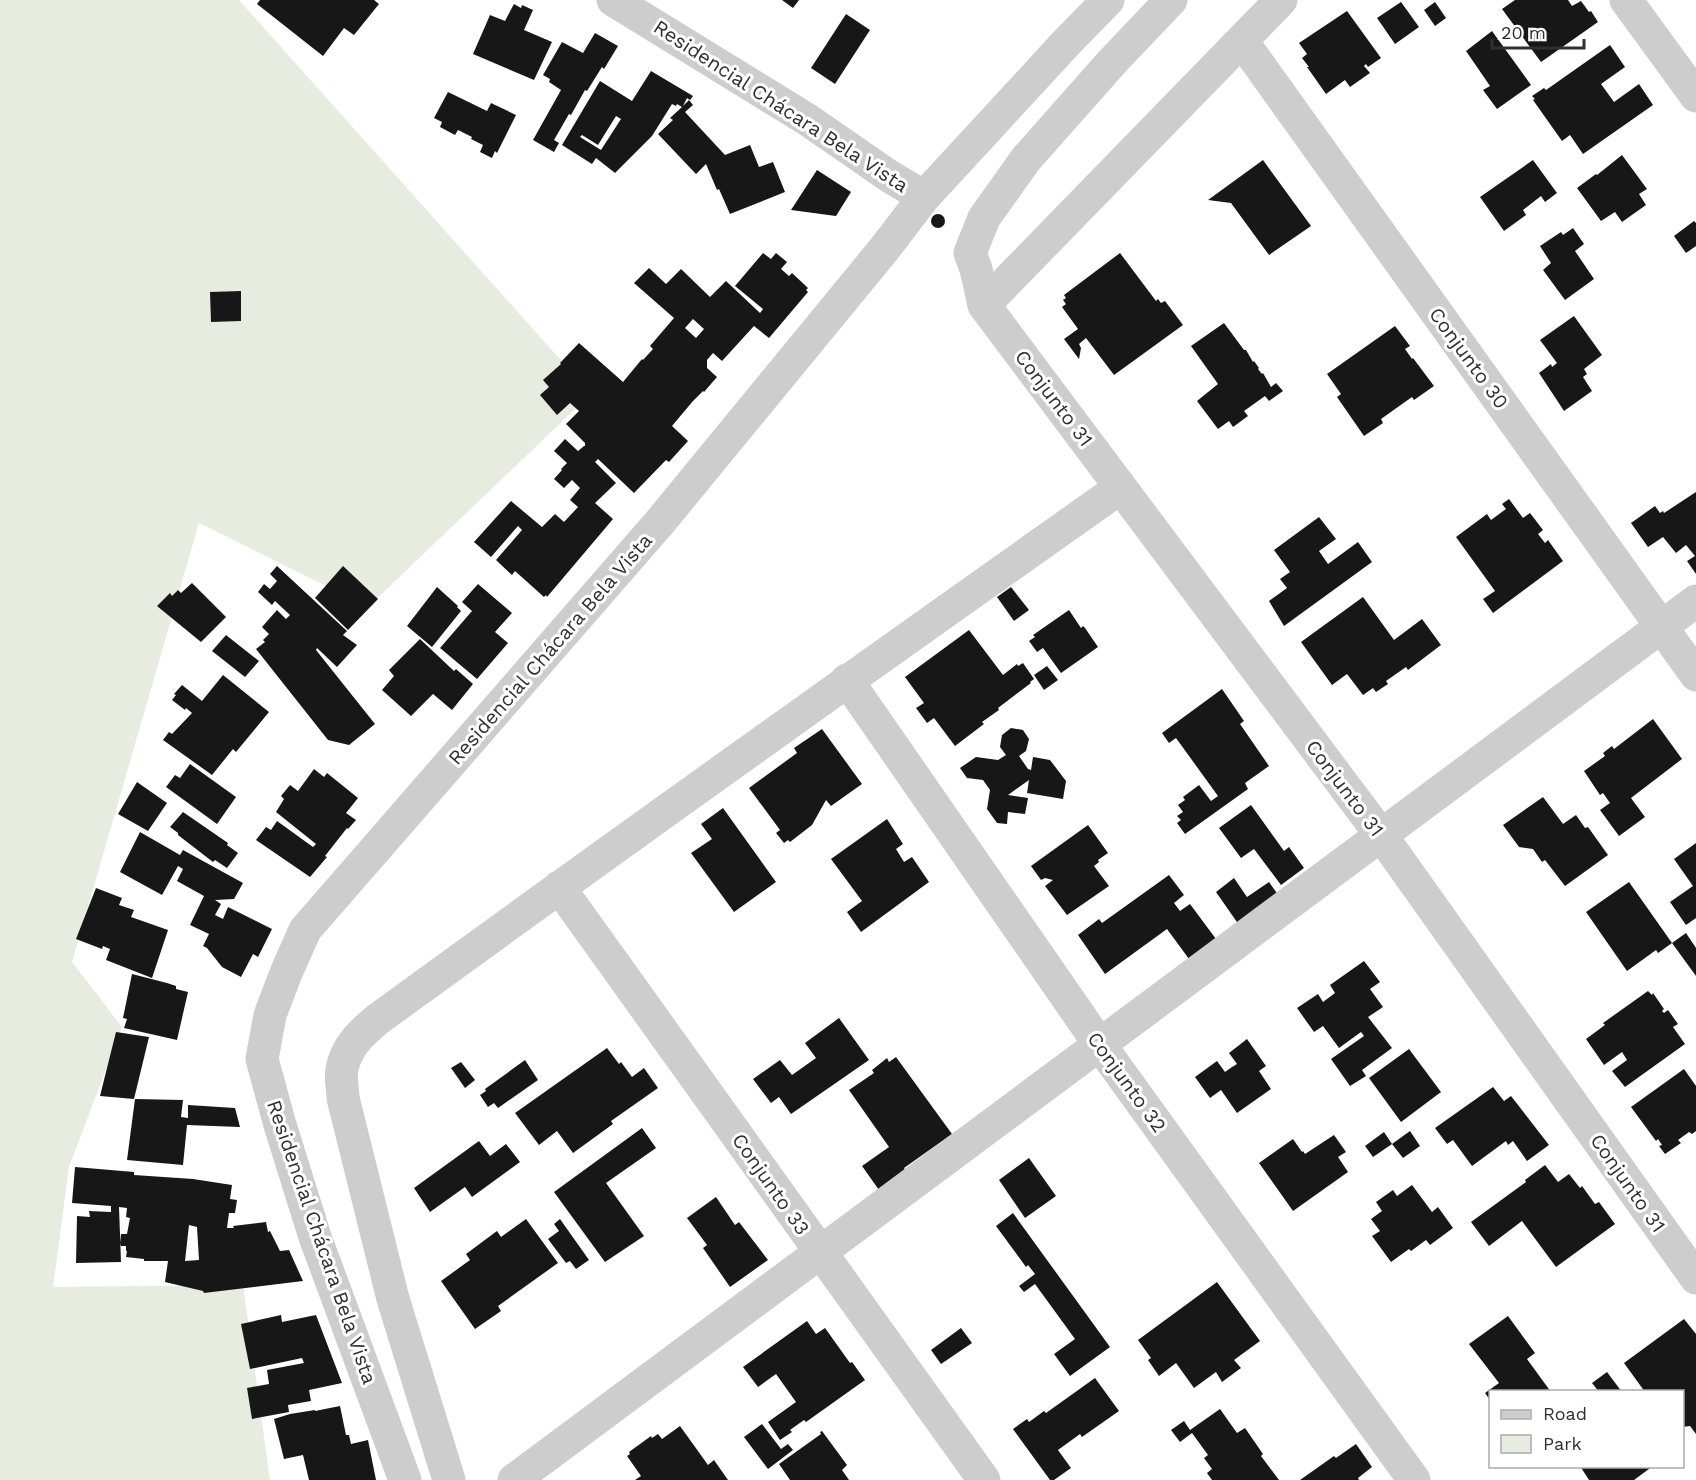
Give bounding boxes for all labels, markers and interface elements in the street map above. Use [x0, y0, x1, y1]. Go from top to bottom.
scale bar [1492, 12, 1584, 50]
street label: Residencial Chácara Bela Vista [649, 15, 913, 197]
text: 20 m [1501, 22, 1546, 43]
street label: Conjunto 30 [1424, 303, 1514, 413]
street label: Conjunto 31 [1010, 345, 1098, 451]
street label: Residencial Chácara Bela Vista [443, 528, 657, 770]
street label: Conjunto 31 [1301, 735, 1389, 841]
street label: Conjunto 32 [1082, 1027, 1172, 1137]
street label: Residencial Chácara Bela Vista [262, 1097, 382, 1387]
street label: Conjunto 33 [727, 1129, 815, 1239]
street label: Conjunto 31 [1585, 1129, 1671, 1237]
legend [1489, 1390, 1684, 1468]
text: Road [1543, 1403, 1587, 1424]
text: Park [1543, 1433, 1582, 1454]

